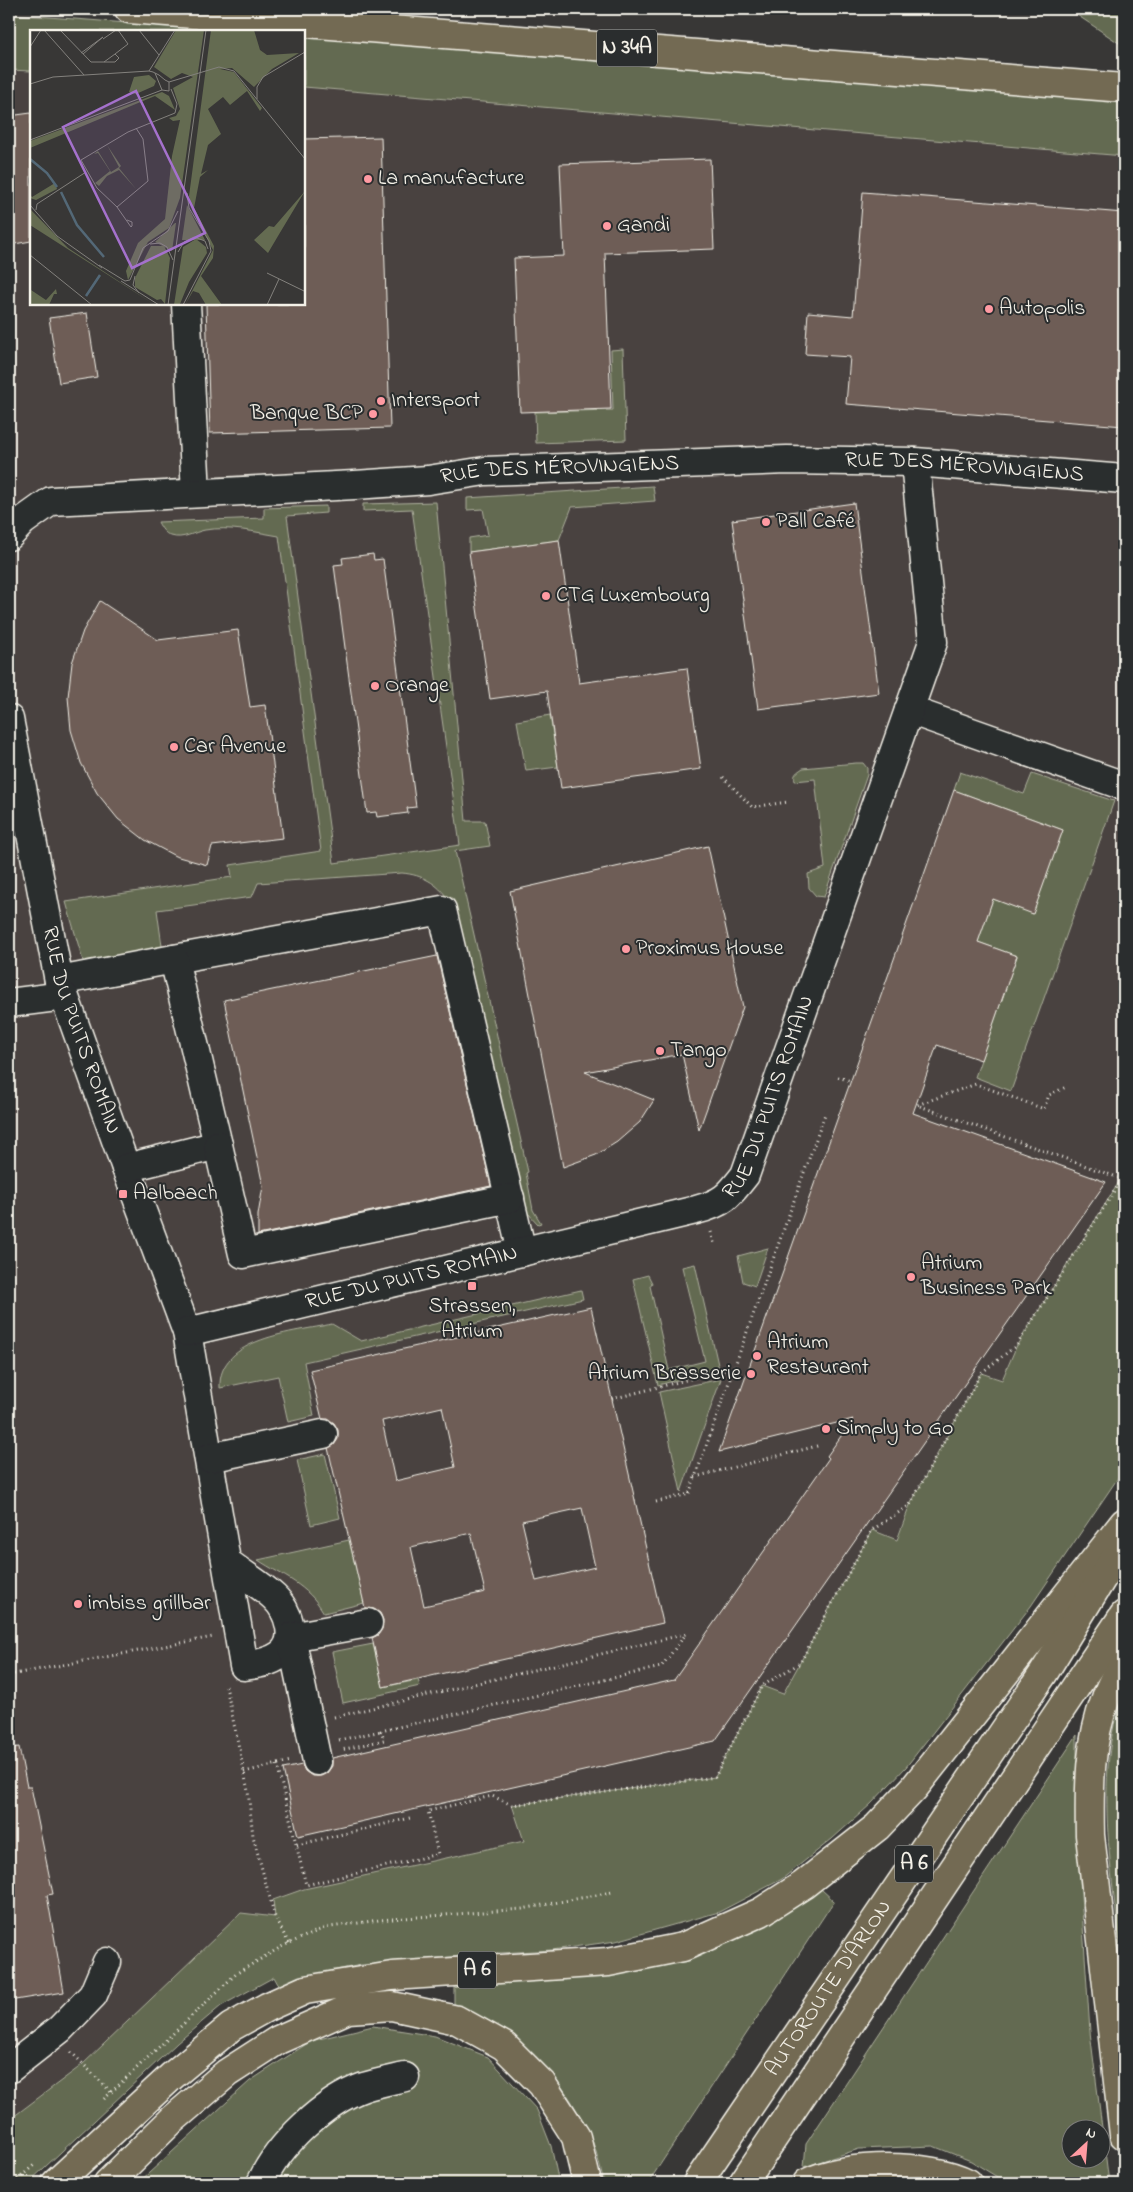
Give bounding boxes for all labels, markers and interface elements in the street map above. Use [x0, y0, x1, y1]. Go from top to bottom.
road number: N 34A [597, 29, 657, 66]
inset map [30, 30, 305, 305]
place label: La manufacture [378, 163, 524, 195]
marker: La manufacture [362, 173, 374, 185]
place label: Gandi [617, 210, 670, 242]
marker: Gandi [601, 220, 613, 232]
place label: Autopolis [999, 293, 1086, 325]
marker: Autopolis [983, 303, 995, 315]
place label: Intersport [391, 385, 481, 417]
marker: Intersport [375, 395, 387, 407]
place label: Banque BCP [249, 398, 364, 430]
marker: Banque BCP [367, 408, 379, 420]
street label: RUE DES MÉROVINGIENS [845, 445, 1085, 492]
street label: RUE DES MÉROVINGIENS [438, 448, 680, 494]
place label: Pall Café [776, 506, 855, 538]
marker: Pall Café [760, 516, 772, 528]
place label: CTG Luxembourg [556, 580, 710, 613]
marker: CTG Luxembourg [540, 590, 552, 602]
place label: Orange [385, 670, 449, 703]
marker: Orange [369, 680, 381, 692]
place label: Car Avenue [184, 731, 286, 763]
marker: Car Avenue [168, 741, 180, 753]
street label: RUE DU PUITS ROMAIN [33, 924, 129, 1139]
place label: Proximus House [636, 933, 784, 965]
marker: Proximus House [620, 943, 632, 955]
street label: RUE DU PUITS ROMAIN [715, 991, 823, 1207]
place label: Tango [670, 1035, 727, 1068]
marker: Tango [654, 1045, 666, 1057]
place label: Aalbaach [133, 1178, 218, 1210]
marker: Aalbaach [117, 1188, 129, 1200]
street label: RUE DU PUITS ROMAIN [302, 1237, 521, 1319]
place label: Atrium Business Park [920, 1248, 1052, 1305]
marker: Atrium Business Park [905, 1271, 917, 1283]
marker: Strassen, Atrium [466, 1280, 478, 1292]
place label: Strassen, Atrium [428, 1291, 516, 1348]
place label: Atrium Restaurant [767, 1327, 870, 1384]
marker: Atrium Restaurant [751, 1350, 763, 1362]
place label: Atrium Brasserie [588, 1358, 741, 1390]
marker: Atrium Brasserie [745, 1368, 757, 1380]
place label: Simply to Go [836, 1413, 953, 1446]
marker: Simply to Go [820, 1423, 832, 1435]
place label: imbiss grillbar [88, 1588, 211, 1621]
marker: imbiss grillbar [72, 1598, 84, 1610]
road number: A 6 [895, 1846, 933, 1882]
street label: AUTOROUTE D'ARLON [758, 1894, 901, 2083]
road number: A 6 [458, 1952, 496, 1988]
north arrow [1060, 2120, 1110, 2170]
text: N [1082, 2122, 1100, 2145]

